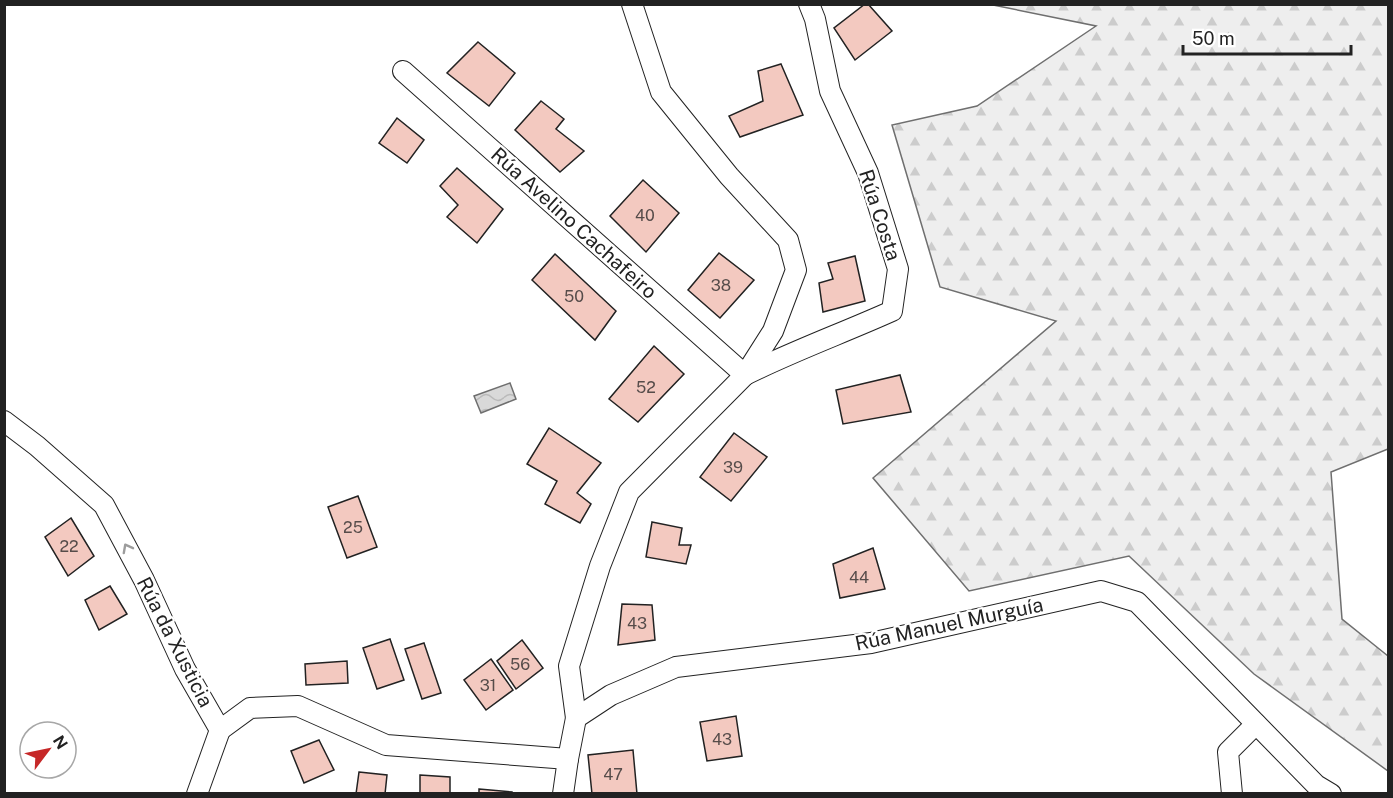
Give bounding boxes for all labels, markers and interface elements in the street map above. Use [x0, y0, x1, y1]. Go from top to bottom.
scale bar [1183, 18, 1351, 56]
text: 50 m [1192, 28, 1235, 49]
street label: Rúa Avelino Cachafeiro [486, 142, 662, 304]
street label: Rúa Costa [854, 166, 906, 264]
house number: 40 [635, 206, 655, 225]
house number: 38 [711, 276, 731, 295]
house number: 50 [564, 287, 584, 306]
house number: 52 [636, 378, 656, 397]
house number: 39 [723, 458, 743, 477]
house number: 25 [343, 518, 363, 537]
house number: 22 [59, 537, 79, 556]
one-way arrow [123, 543, 134, 554]
house number: 44 [849, 568, 869, 587]
street label: Rúa da Xusticia [132, 573, 218, 711]
street label: Rúa Manuel Murguía [853, 592, 1045, 656]
house number: 43 [627, 614, 647, 633]
house number: 56 [510, 655, 530, 674]
house number: 31 [480, 676, 496, 695]
north arrow [18, 720, 78, 780]
house number: 43 [712, 730, 732, 749]
text: N [49, 732, 72, 753]
house number: 47 [603, 765, 623, 784]

